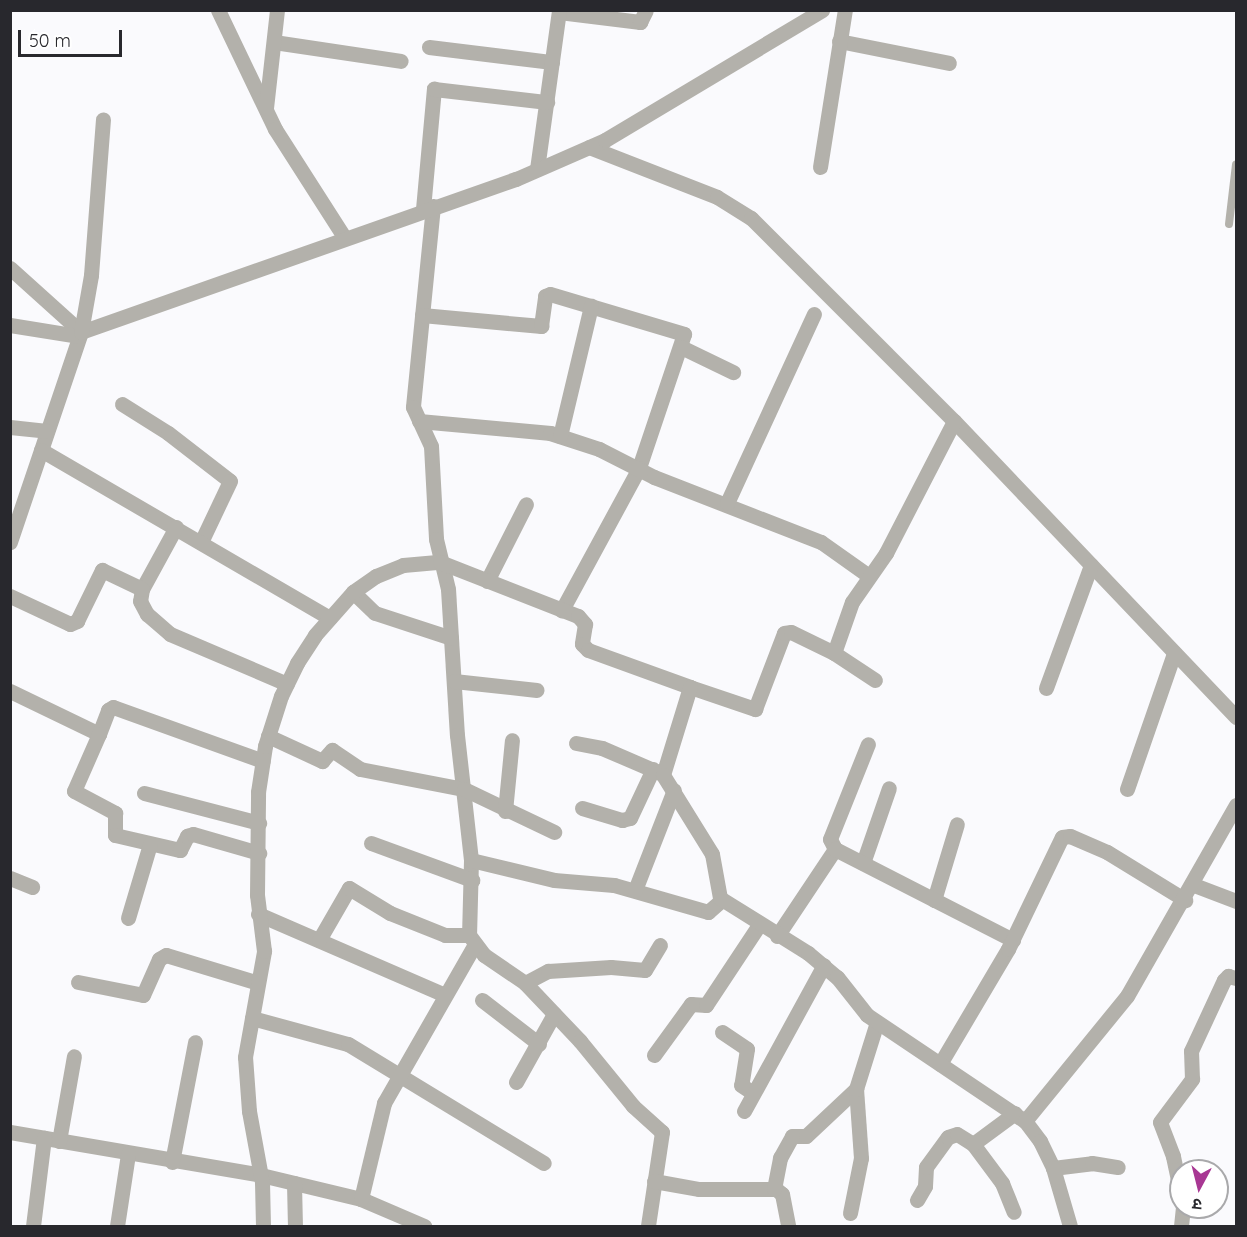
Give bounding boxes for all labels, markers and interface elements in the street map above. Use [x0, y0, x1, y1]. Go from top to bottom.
scale bar [21, 18, 124, 56]
text: 50 m [29, 29, 71, 52]
north arrow [1169, 1159, 1229, 1219]
text: उ [1191, 1194, 1203, 1215]

